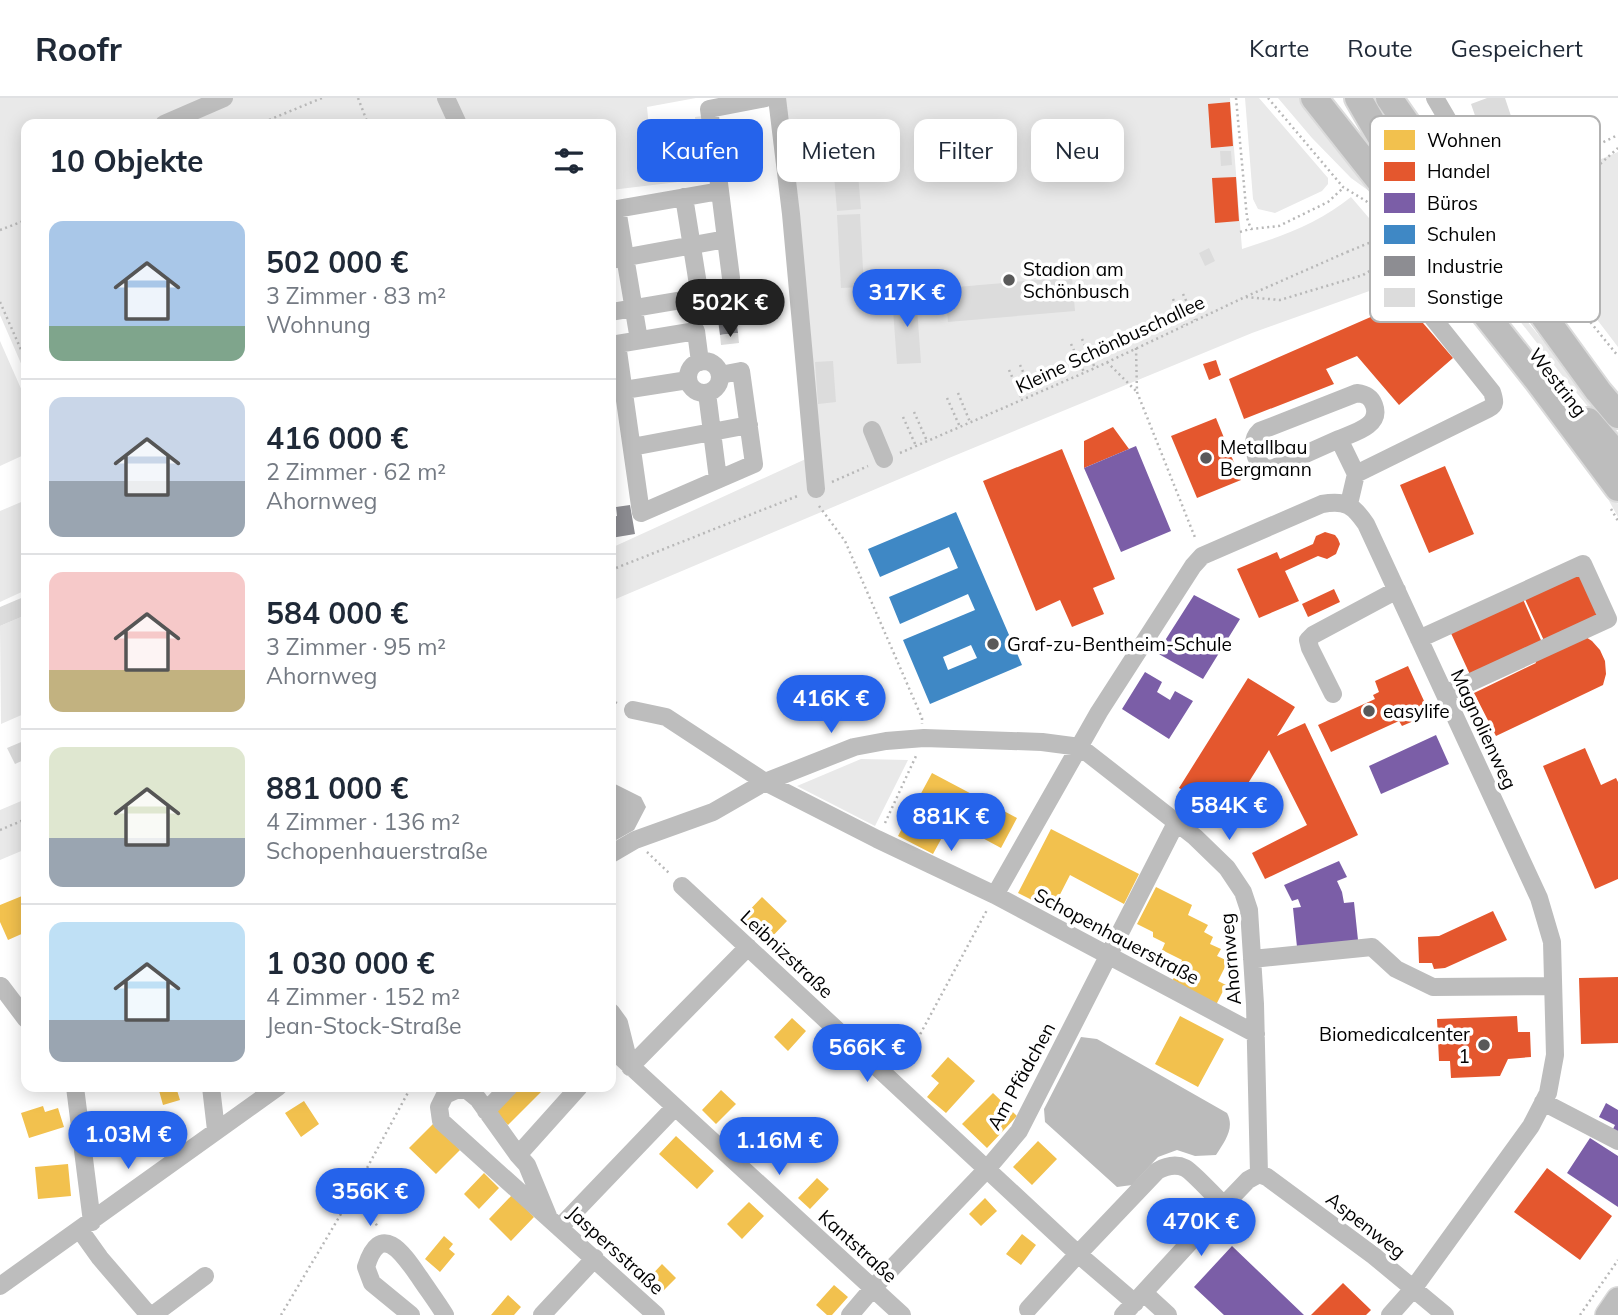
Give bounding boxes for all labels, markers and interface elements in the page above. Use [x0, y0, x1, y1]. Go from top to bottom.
text: Roofr [35, 28, 122, 69]
text: Karte [1249, 33, 1309, 63]
text: Route [1347, 33, 1413, 63]
text: Gespeichert [1451, 33, 1583, 63]
legend [1370, 116, 1600, 322]
chip: Kaufen [637, 119, 763, 182]
chip: Mieten [777, 119, 900, 182]
chip: Filter [914, 119, 1017, 182]
chip: Neu [1031, 119, 1124, 182]
text: Wohnen [1427, 128, 1502, 152]
text: 10 Objekte [49, 142, 203, 180]
icon: filters [550, 142, 588, 180]
text: Handel [1427, 159, 1490, 183]
text: Büros [1427, 191, 1478, 215]
text: Schulen [1427, 222, 1496, 246]
text: 502 000 € [266, 243, 408, 281]
icon: home [105, 249, 189, 333]
text: Industrie [1427, 254, 1503, 278]
place label: Stadion am Schönbusch [1023, 257, 1130, 303]
pin: 317K € [850, 270, 964, 329]
marker: Stadion am Schönbusch [1001, 272, 1017, 288]
text: 317K € [869, 277, 945, 306]
pin: 502K € [673, 280, 787, 339]
text: 3 Zimmer · 83 m² [266, 281, 446, 310]
text: Sonstige [1427, 285, 1503, 309]
text: 502K € [692, 287, 768, 316]
street label: Kleine Schönbuschallee [1012, 290, 1208, 398]
text: Wohnung [266, 310, 371, 339]
street label: Westring [1524, 343, 1592, 421]
text: 416 000 € [266, 419, 408, 457]
icon: home [105, 425, 189, 509]
place label: Metallbau Bergmann [1220, 435, 1312, 481]
marker: Metallbau Bergmann [1198, 450, 1214, 466]
text: 2 Zimmer · 62 m² [266, 457, 446, 486]
text: Ahornweg [266, 486, 377, 515]
text: 584 000 € [266, 594, 408, 632]
icon: home [105, 600, 189, 684]
text: 3 Zimmer · 95 m² [266, 632, 446, 661]
place label: Graf-zu-Bentheim-Schule [1007, 632, 1232, 656]
marker: Graf-zu-Bentheim-Schule [985, 636, 1001, 652]
text: Ahornweg [266, 661, 377, 690]
street label: Magnolienweg [1446, 665, 1522, 793]
pin: 416K € [774, 676, 888, 735]
text: 416K € [793, 683, 869, 712]
place label: easylife [1383, 699, 1450, 723]
marker: easylife [1361, 703, 1377, 719]
text: 881 000 € [266, 769, 408, 807]
icon: home [105, 775, 189, 859]
pin: 584K € [1172, 782, 1286, 842]
text: 584K € [1191, 790, 1267, 819]
pin: 881K € [894, 794, 1008, 853]
text: 881K € [913, 801, 989, 830]
text: 4 Zimmer · 136 m² [266, 807, 460, 836]
text: Schopenhauerstraße [266, 836, 488, 865]
street label: Schopenhauerstraße [1030, 882, 1204, 990]
street label: Leibnizstraße [735, 905, 839, 1003]
street label: Ahornweg [1214, 912, 1246, 1006]
text: 1 030 000 € [266, 944, 435, 982]
icon: home [105, 950, 189, 1034]
text: 4 Zimmer · 152 m² [266, 982, 460, 1011]
text: Jean-Stock-Straße [266, 1011, 462, 1040]
street label: Am Pfädchen [982, 1018, 1060, 1134]
place label: Biomedicalcenter 1 [1319, 1022, 1470, 1068]
pin: 566K € [810, 1024, 924, 1084]
text: 566K € [829, 1032, 905, 1061]
marker: Biomedicalcenter 1 [1476, 1037, 1492, 1053]
pin: 1.03M € [63, 1112, 193, 1171]
pin: 1.16M € [714, 1118, 844, 1177]
text: 1.03M € [84, 1119, 172, 1148]
text: 1.16M € [735, 1125, 823, 1154]
pin: 356K € [313, 1168, 427, 1228]
text: 356K € [332, 1176, 408, 1205]
street label: Aspenweg [1321, 1187, 1411, 1263]
pin: 470K € [1144, 1198, 1258, 1258]
street label: Jaspersstraße [563, 1200, 669, 1300]
street label: Kantstraße [814, 1204, 902, 1288]
text: 470K € [1163, 1206, 1239, 1235]

